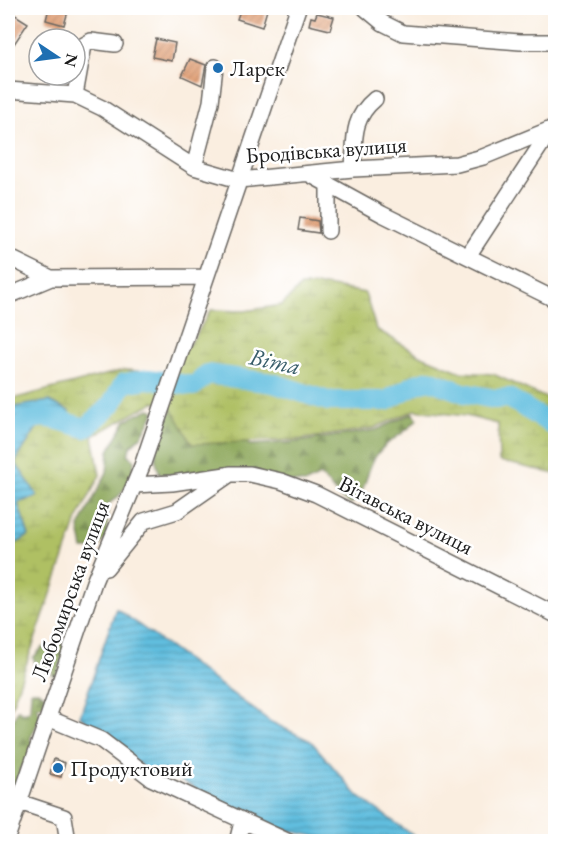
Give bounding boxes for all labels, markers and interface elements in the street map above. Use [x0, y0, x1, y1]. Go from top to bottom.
north arrow [27, 27, 87, 87]
text: N [59, 52, 83, 69]
place label: Ларек [230, 54, 285, 83]
marker: Ларек [211, 61, 225, 75]
street label: Бродівська вулиця [244, 130, 408, 170]
water label: Віта [246, 340, 303, 381]
street label: Вітавська вулиця [334, 469, 478, 561]
street label: Любомирська вулиця [24, 497, 116, 685]
place label: Продуктовий [70, 754, 193, 783]
marker: Продуктовий [51, 761, 65, 775]

